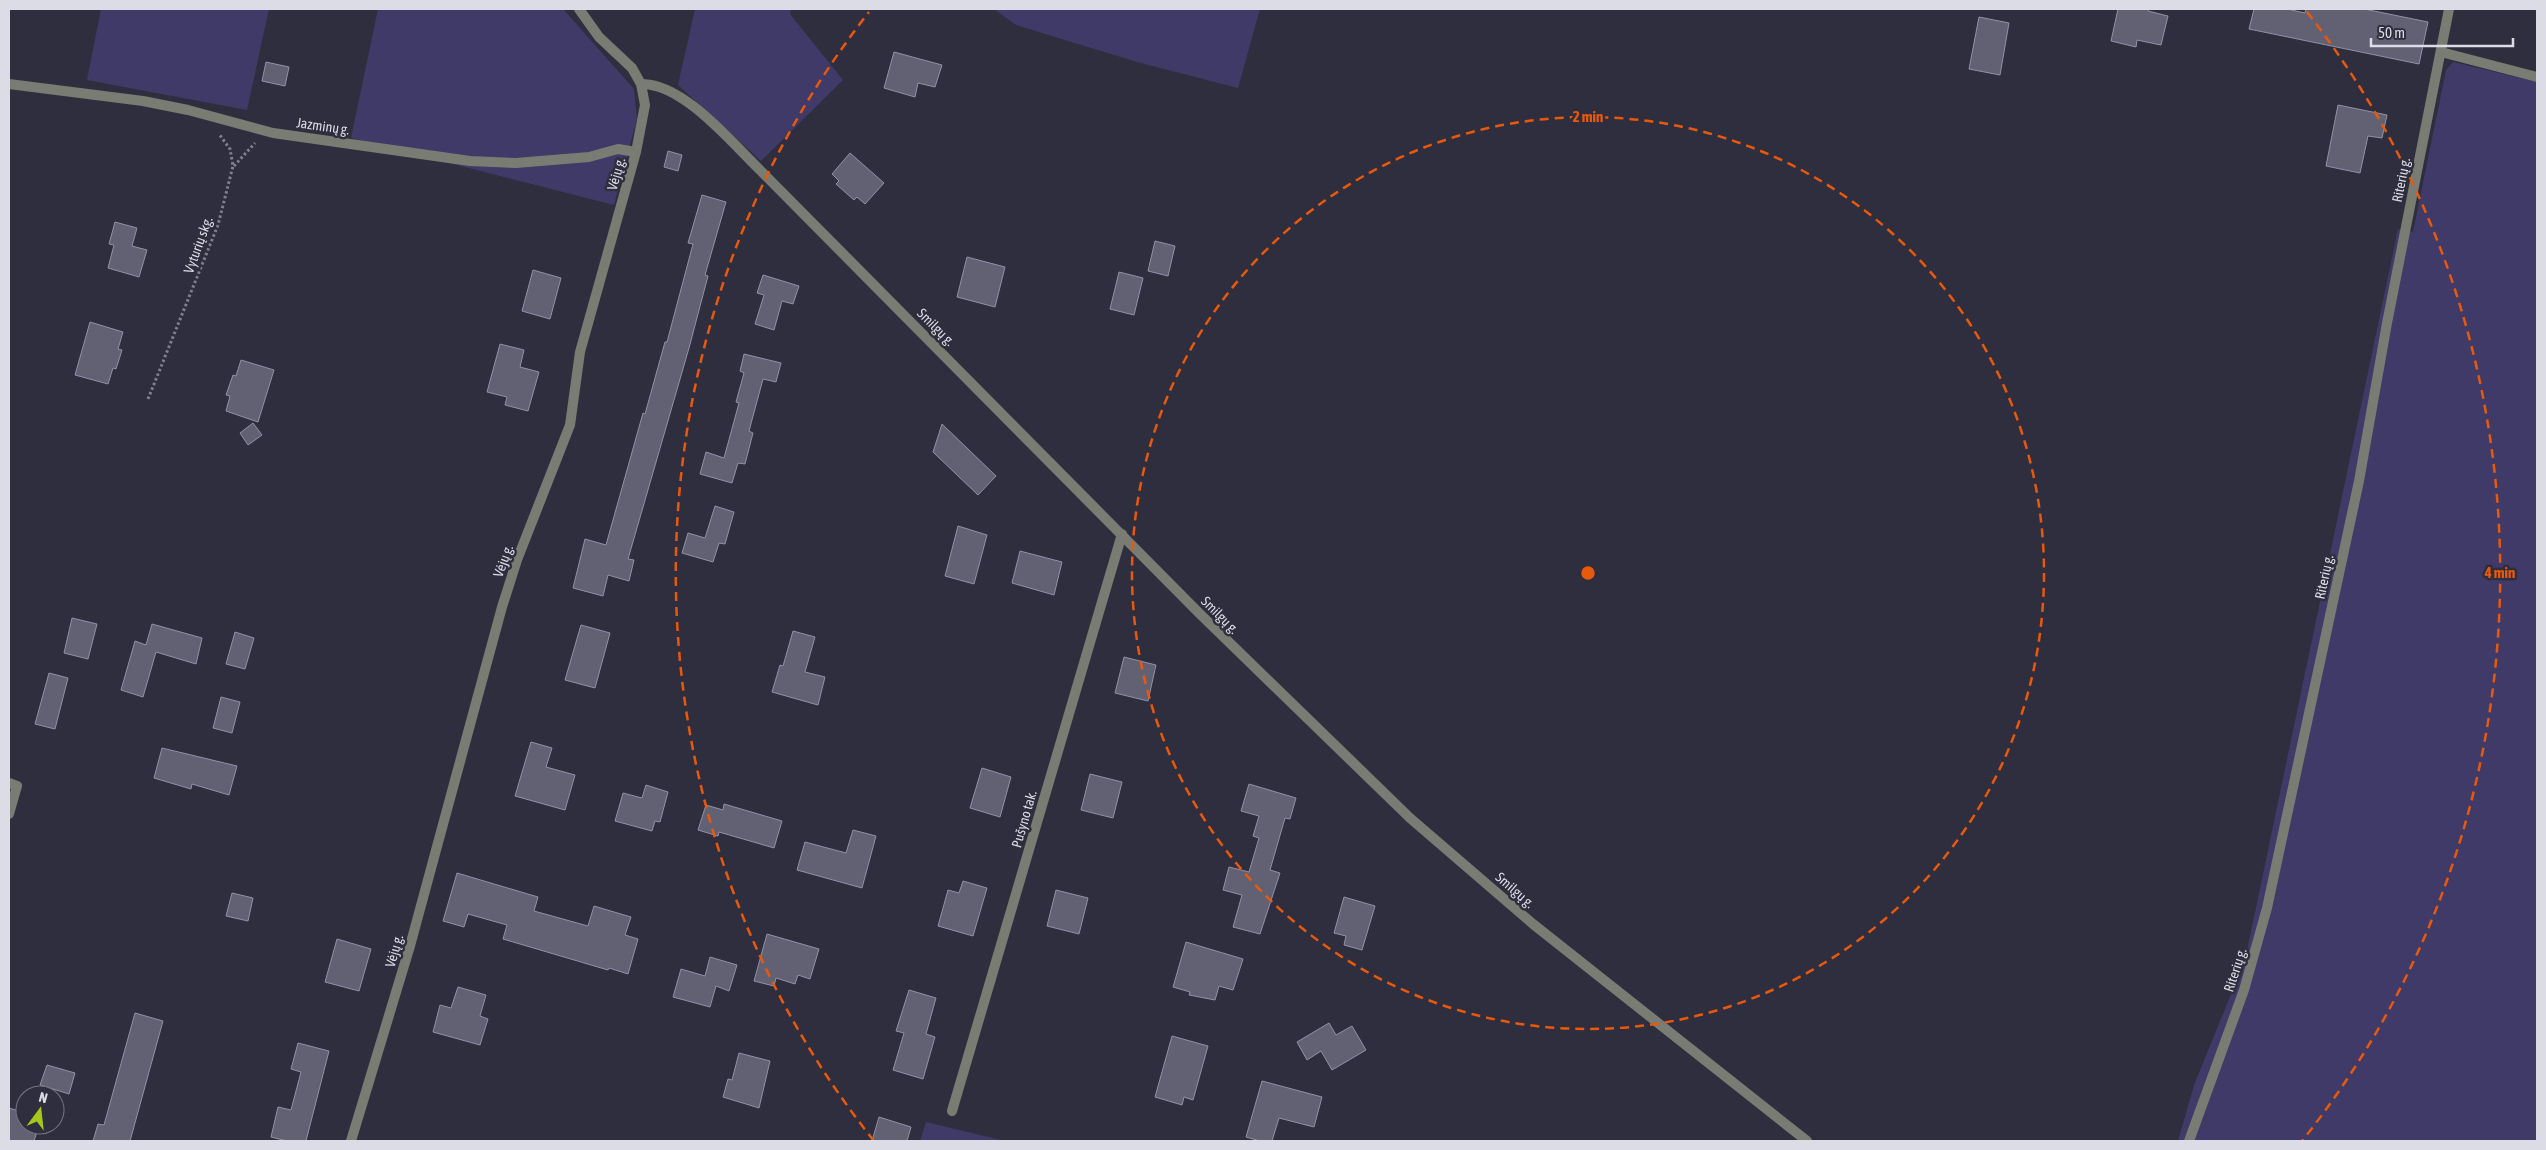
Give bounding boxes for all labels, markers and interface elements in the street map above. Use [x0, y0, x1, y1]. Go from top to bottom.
scale bar [2371, 15, 2514, 47]
text: 50 m [2378, 24, 2405, 41]
text: 2 min [1573, 108, 1603, 125]
street label: Jazminų g. [295, 114, 351, 138]
street label: Vėjų g. [604, 156, 628, 192]
street label: Riterių g. [2389, 156, 2413, 204]
street label: Vyturių skg. [180, 215, 216, 275]
street label: Smilgų g. [914, 305, 958, 349]
street label: Vėjų g. [490, 543, 516, 579]
street label: Riterių g. [2311, 553, 2337, 601]
centre of rings [1579, 564, 1597, 582]
text: 4 min [2484, 564, 2515, 581]
street label: Smilgų g. [1198, 593, 1242, 637]
street label: Pušyno tak. [1008, 789, 1040, 849]
street label: Smilgų g. [1492, 869, 1538, 911]
street label: Vėjų g. [382, 933, 406, 969]
street label: Riterių g. [2220, 946, 2250, 994]
north arrow [15, 1085, 65, 1135]
text: N [37, 1089, 49, 1106]

